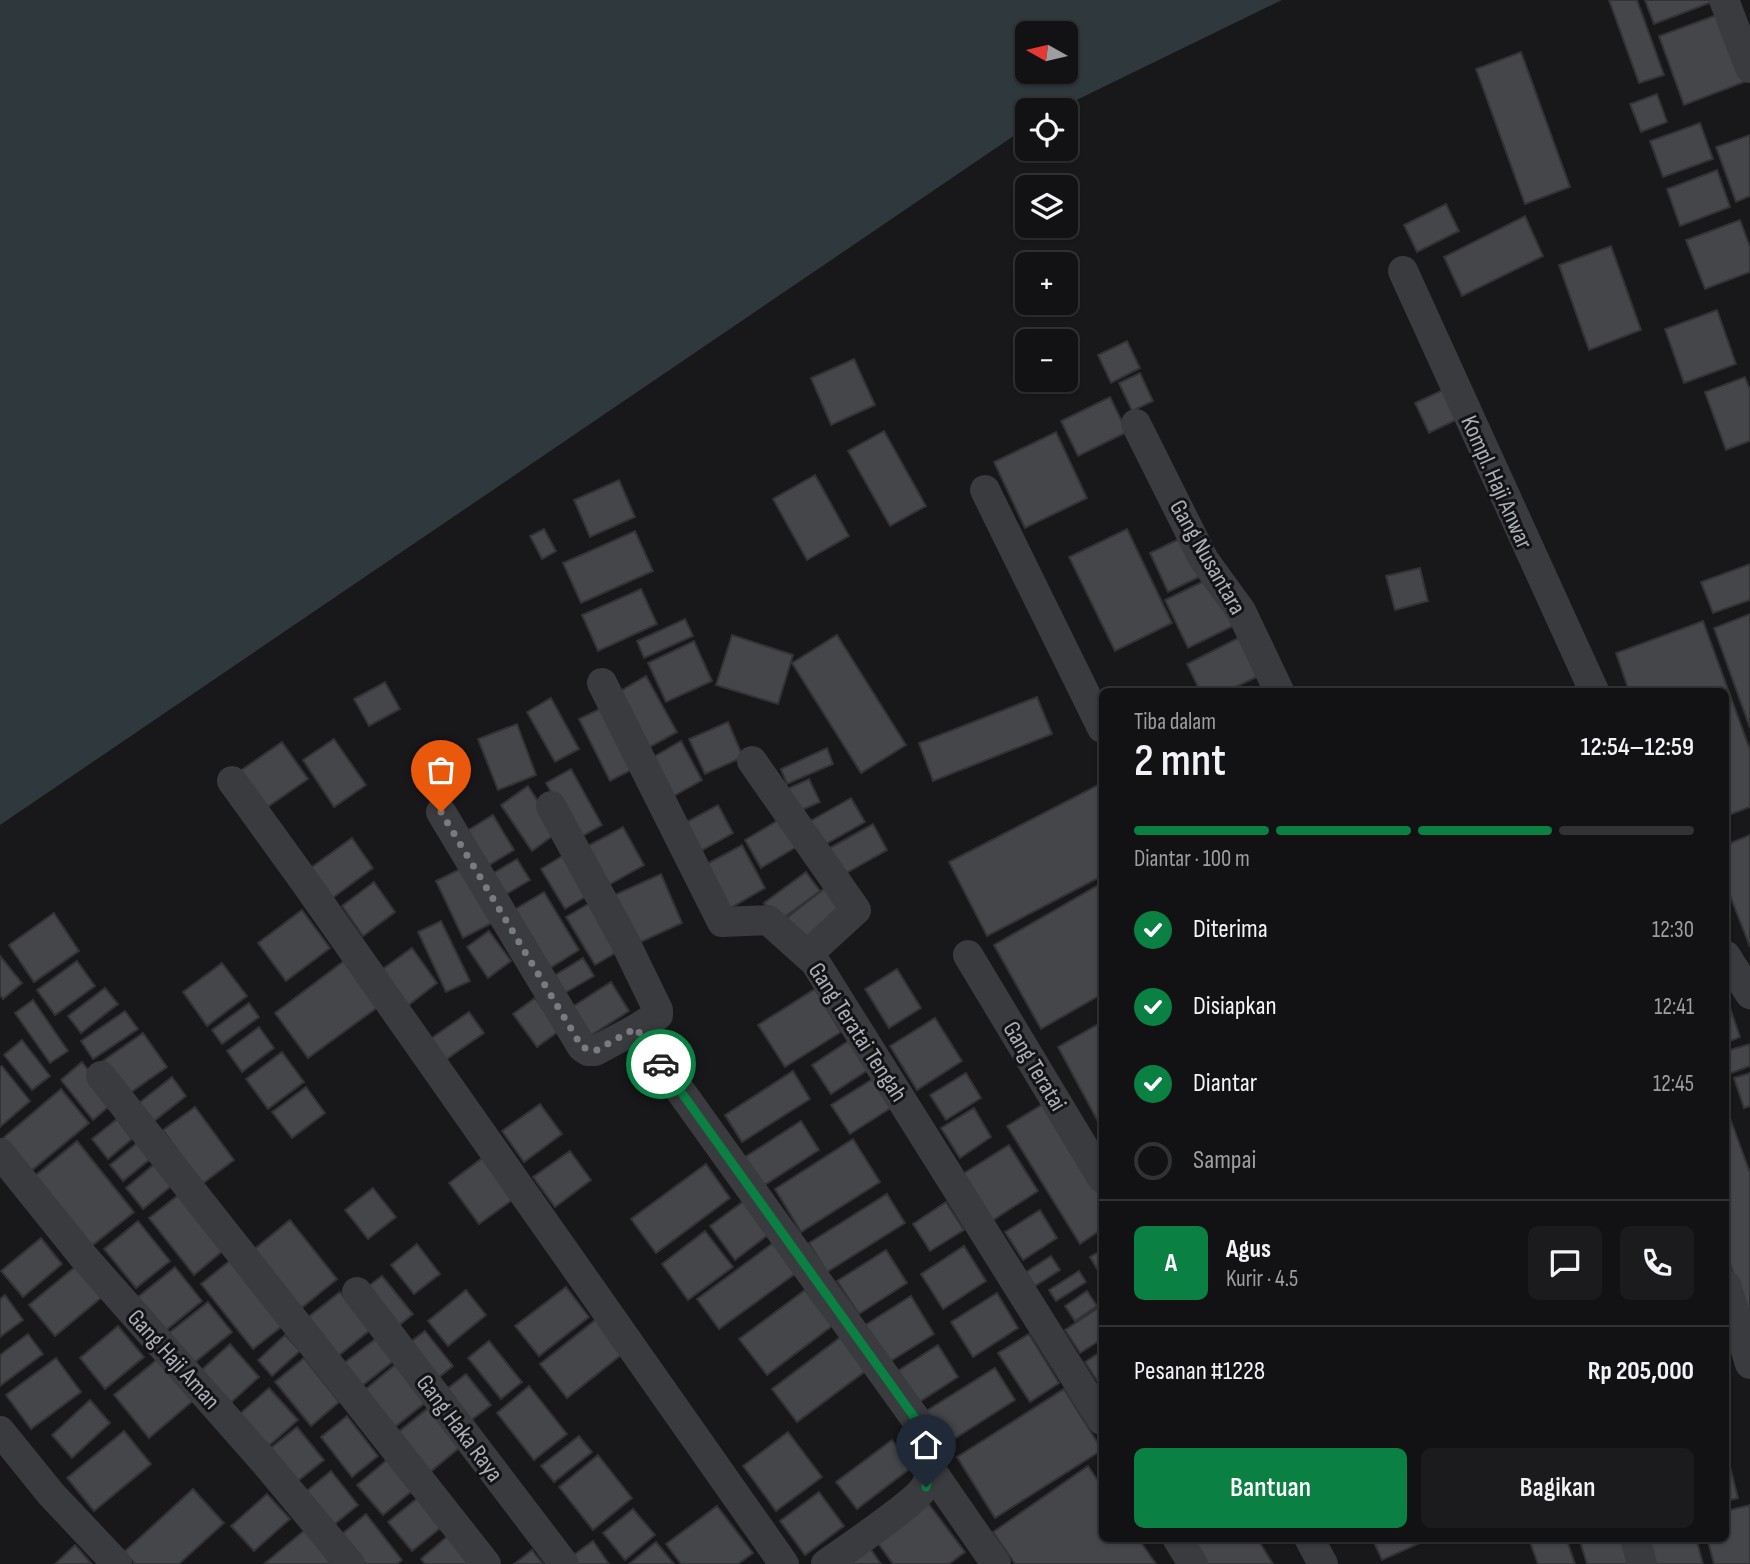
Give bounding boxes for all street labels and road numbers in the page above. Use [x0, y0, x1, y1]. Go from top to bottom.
street label: Kompl. Haji Anwar [1454, 411, 1539, 553]
street label: Gang Nusantara [1163, 495, 1252, 620]
street label: Gang Teratai Tengah [802, 957, 913, 1107]
street label: Gang Teratai [997, 1016, 1073, 1116]
street label: Gang Haji Aman [121, 1303, 226, 1415]
street label: Gang Haka Raya [410, 1369, 509, 1488]

